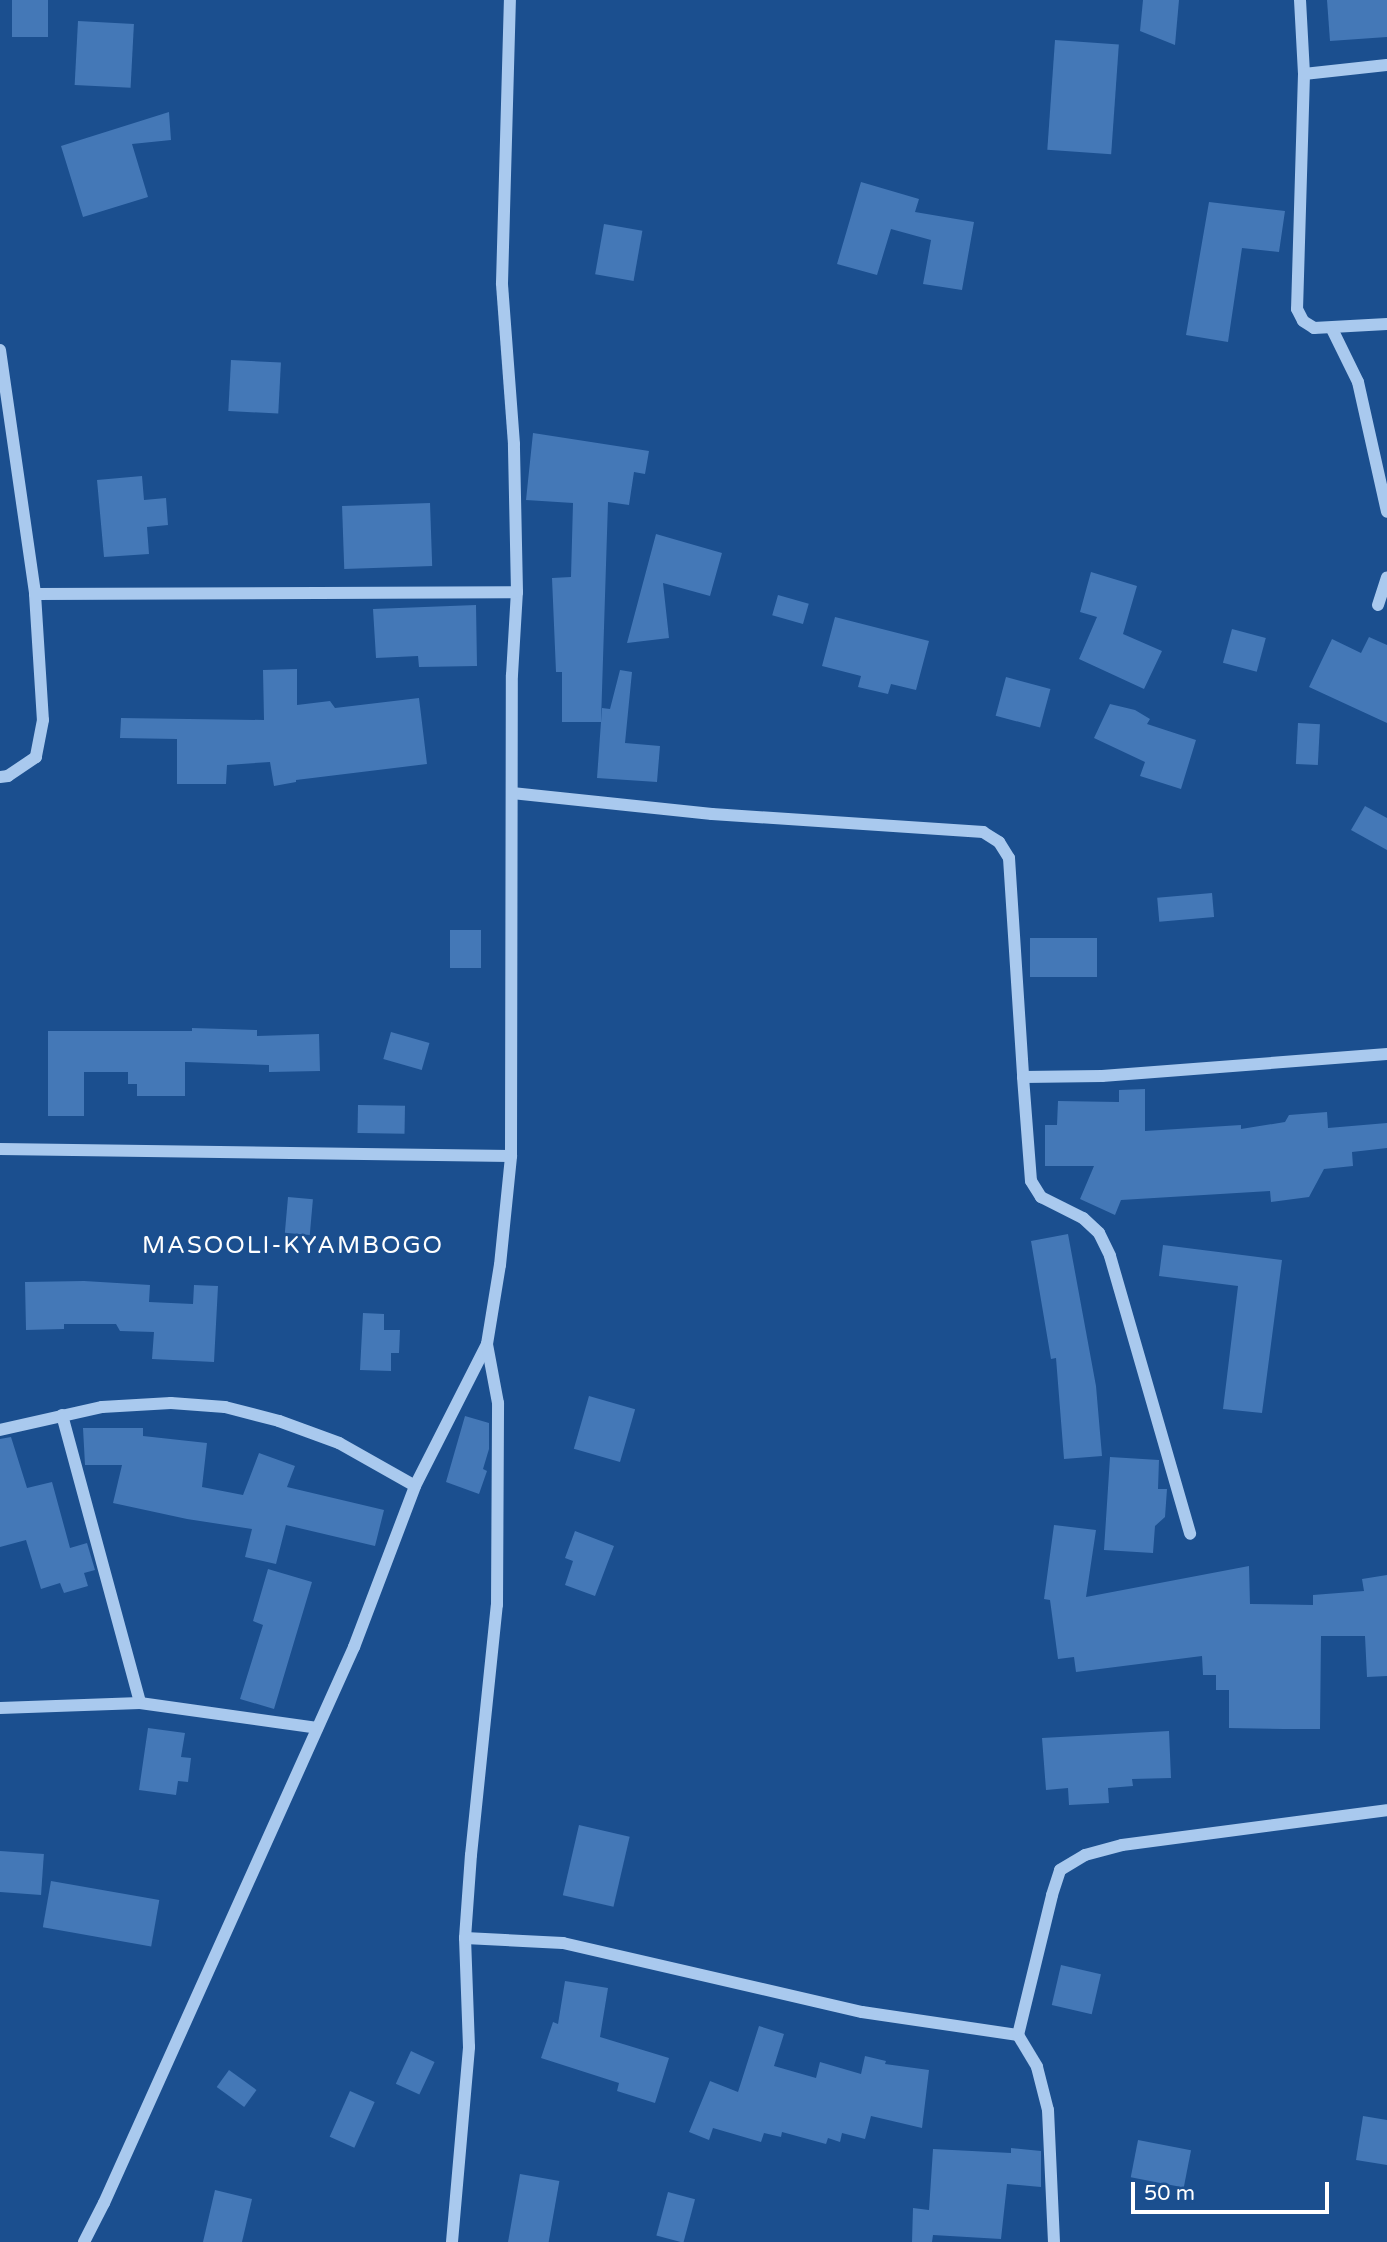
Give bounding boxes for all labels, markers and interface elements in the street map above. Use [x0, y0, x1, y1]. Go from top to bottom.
district label: MASOOLI-KYAMBOGO [144, 1232, 442, 1260]
scale bar [1135, 2168, 1333, 2212]
text: 50 m [1144, 2181, 1195, 2206]

